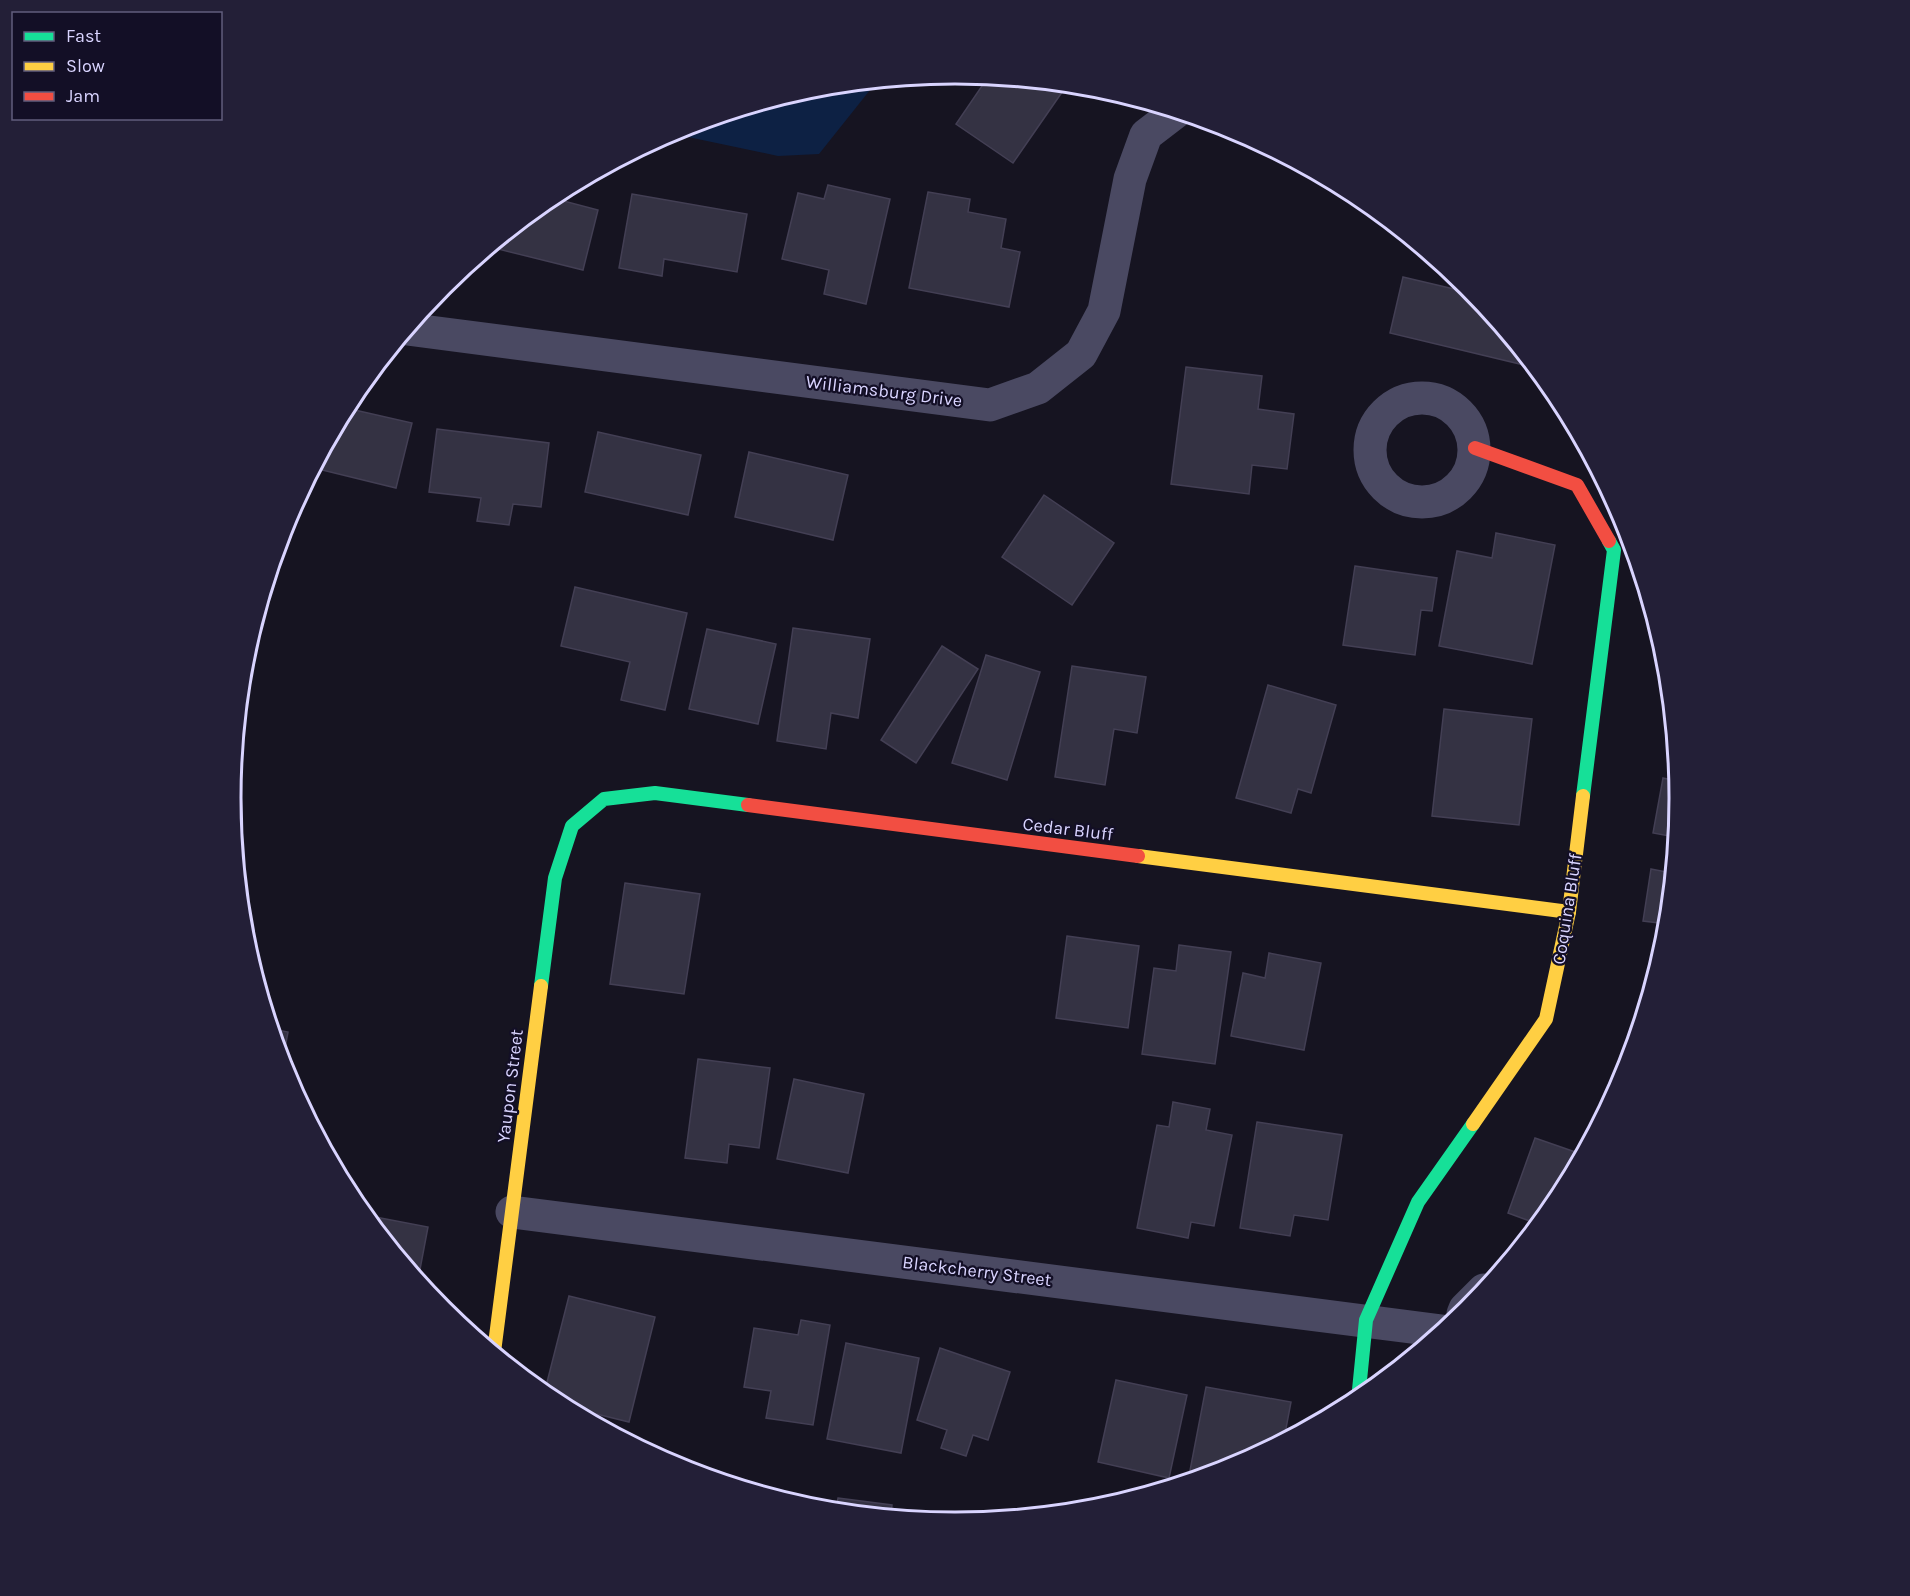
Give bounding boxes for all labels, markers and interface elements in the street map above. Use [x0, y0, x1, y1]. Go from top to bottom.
legend [12, 12, 222, 120]
text: Fast [66, 25, 101, 47]
text: Slow [66, 55, 105, 77]
text: Jam [66, 85, 100, 107]
street label: Williamsburg Drive [805, 370, 963, 412]
street label: Cedar Bluff [1021, 813, 1115, 846]
street label: Coquina Bluff [1547, 851, 1587, 966]
street label: Yaupon Street [492, 1028, 528, 1144]
street label: Blackcherry Street [901, 1251, 1053, 1291]

